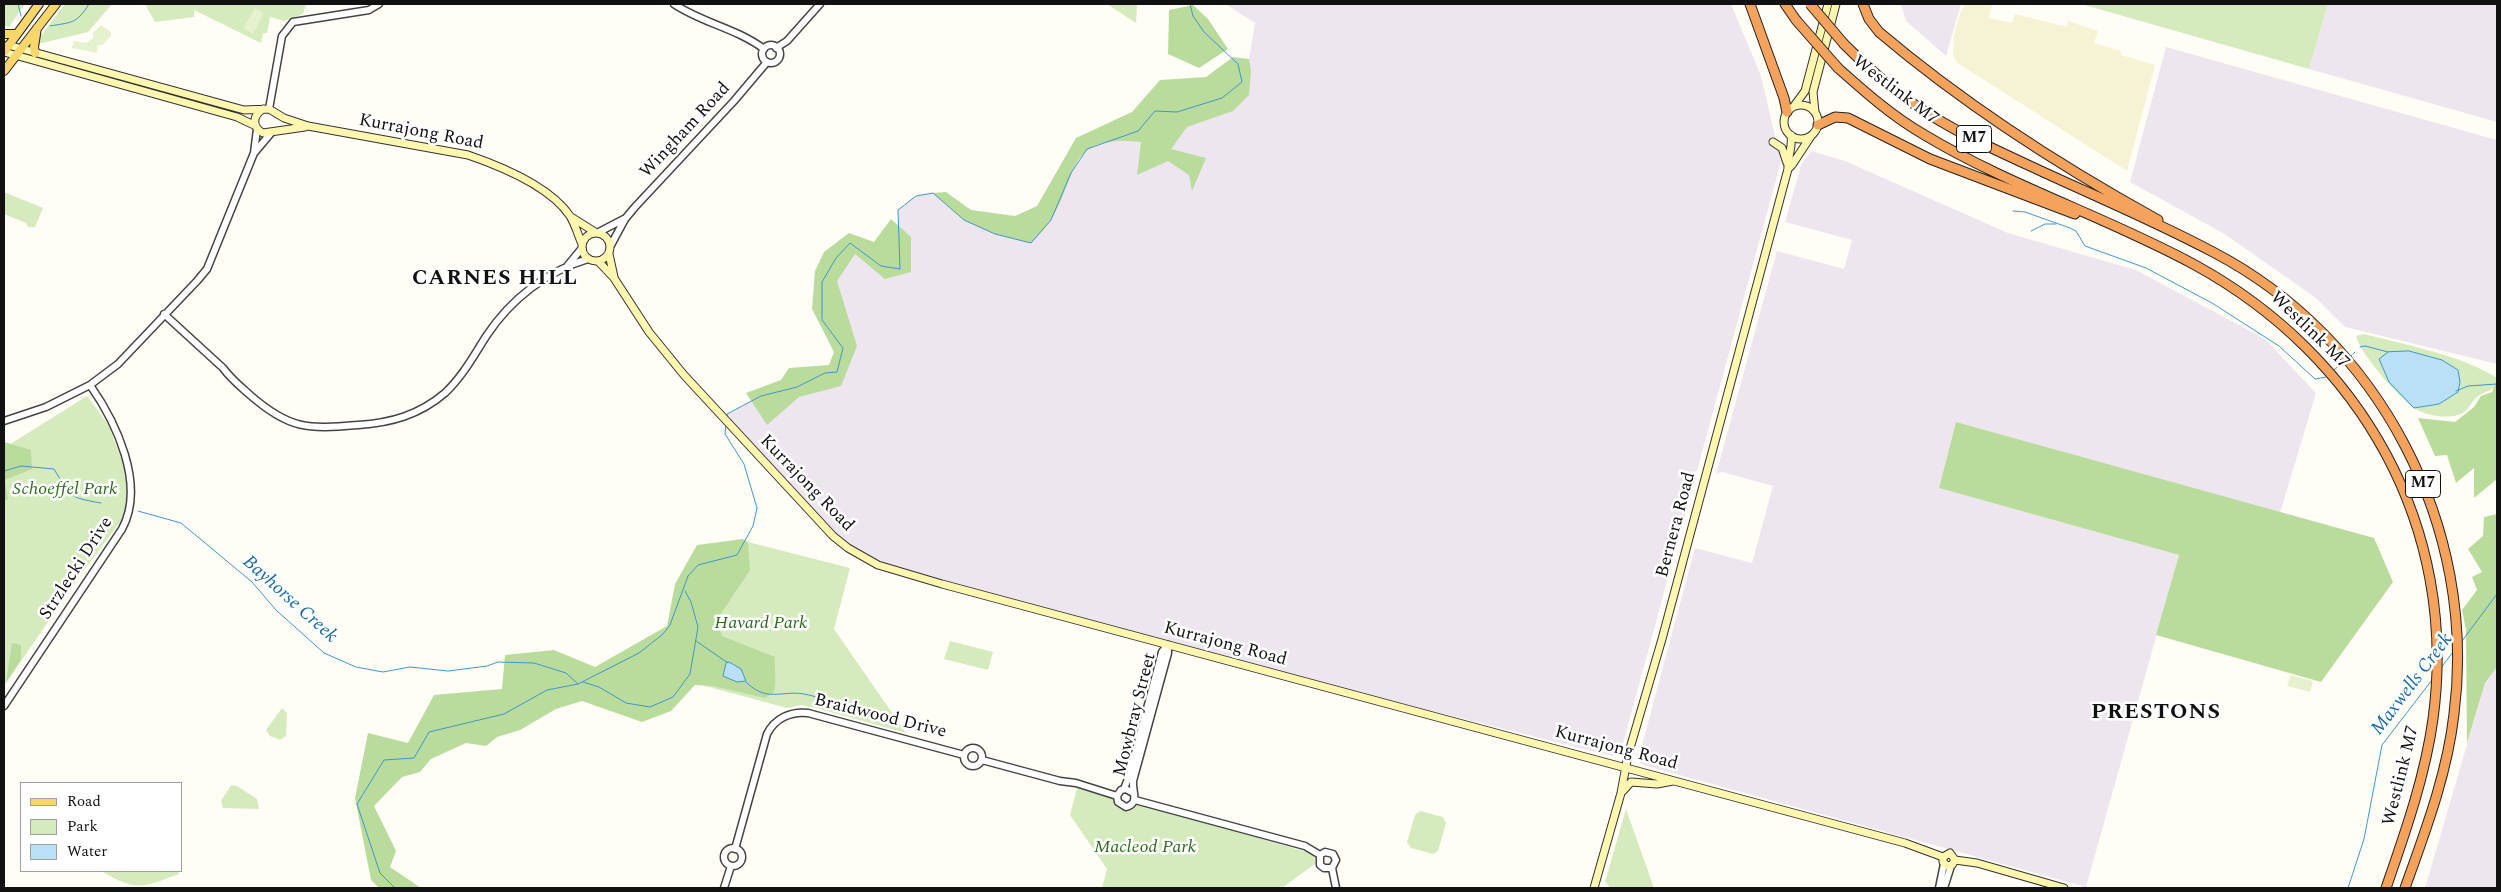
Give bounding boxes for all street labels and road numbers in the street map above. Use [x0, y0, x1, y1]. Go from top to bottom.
street label: Westlink M7 [1848, 52, 1942, 130]
street label: Wingham Road [636, 79, 736, 183]
street label: Kurrajong Road [357, 110, 485, 156]
road number: M7 [1956, 126, 1992, 152]
street label: Westlink M7 [2265, 288, 2353, 374]
street label: Kurrajong Road [754, 431, 858, 537]
street label: Bernera Road [1653, 470, 1701, 580]
road number: M7 [2406, 470, 2440, 498]
street label: Strzlecki Drive [36, 513, 118, 625]
street label: Kurrajong Road [1161, 618, 1289, 672]
street label: Mowbray Street [1110, 651, 1162, 779]
street label: Braidwood Drive [812, 690, 948, 744]
street label: Kurrajong Road [1552, 722, 1680, 776]
street label: Westlink M7 [2379, 724, 2425, 828]

